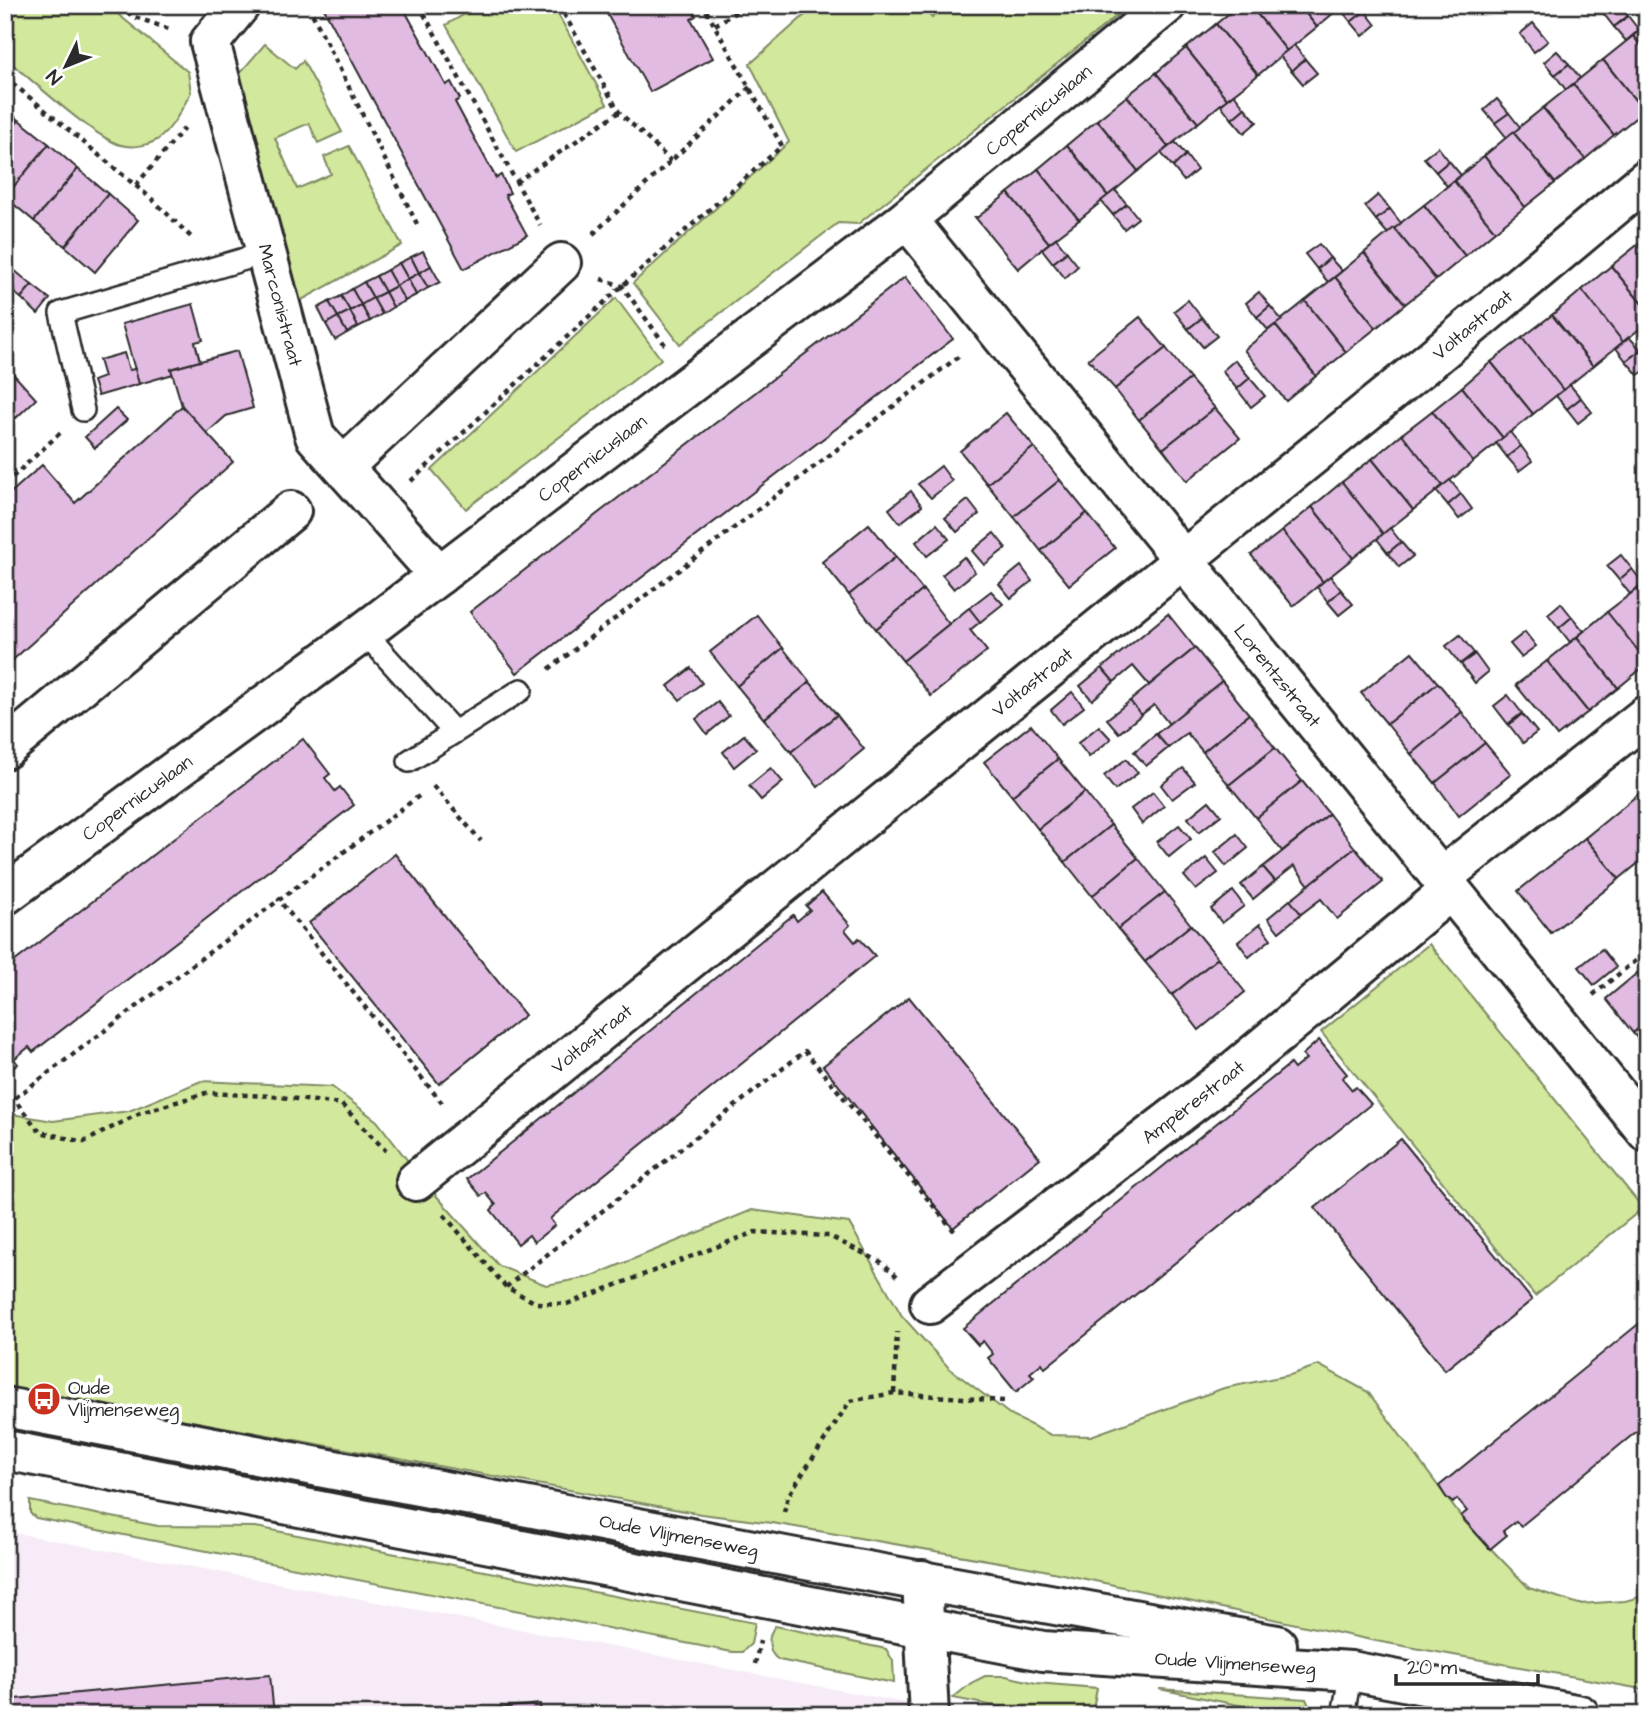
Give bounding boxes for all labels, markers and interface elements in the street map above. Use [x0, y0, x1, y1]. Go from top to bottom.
north arrow [32, 32, 102, 102]
street label: Copernicuslaan [980, 58, 1098, 162]
text: N [41, 63, 69, 90]
street label: Marconistraat [251, 241, 309, 370]
street label: Voltastraat [1426, 283, 1519, 366]
street label: Copernicuslaan [532, 408, 653, 509]
street label: Lorentzstraat [1227, 618, 1328, 733]
street label: Voltastraat [986, 641, 1079, 723]
street label: Copernicuslaan [76, 748, 198, 848]
street label: Voltastraat [545, 997, 638, 1080]
street label: Ampèrestraat [1136, 1054, 1251, 1150]
place label: Oude Vlijmenseweg [68, 1375, 179, 1425]
bus stop icon: Oude Vlijmenseweg [25, 1380, 63, 1418]
street label: Oude Vlijmenseweg [597, 1507, 761, 1565]
scale bar [1396, 1643, 1538, 1687]
street label: Oude Vlijmenseweg [1154, 1645, 1317, 1683]
text: 20 m [1407, 1653, 1458, 1682]

